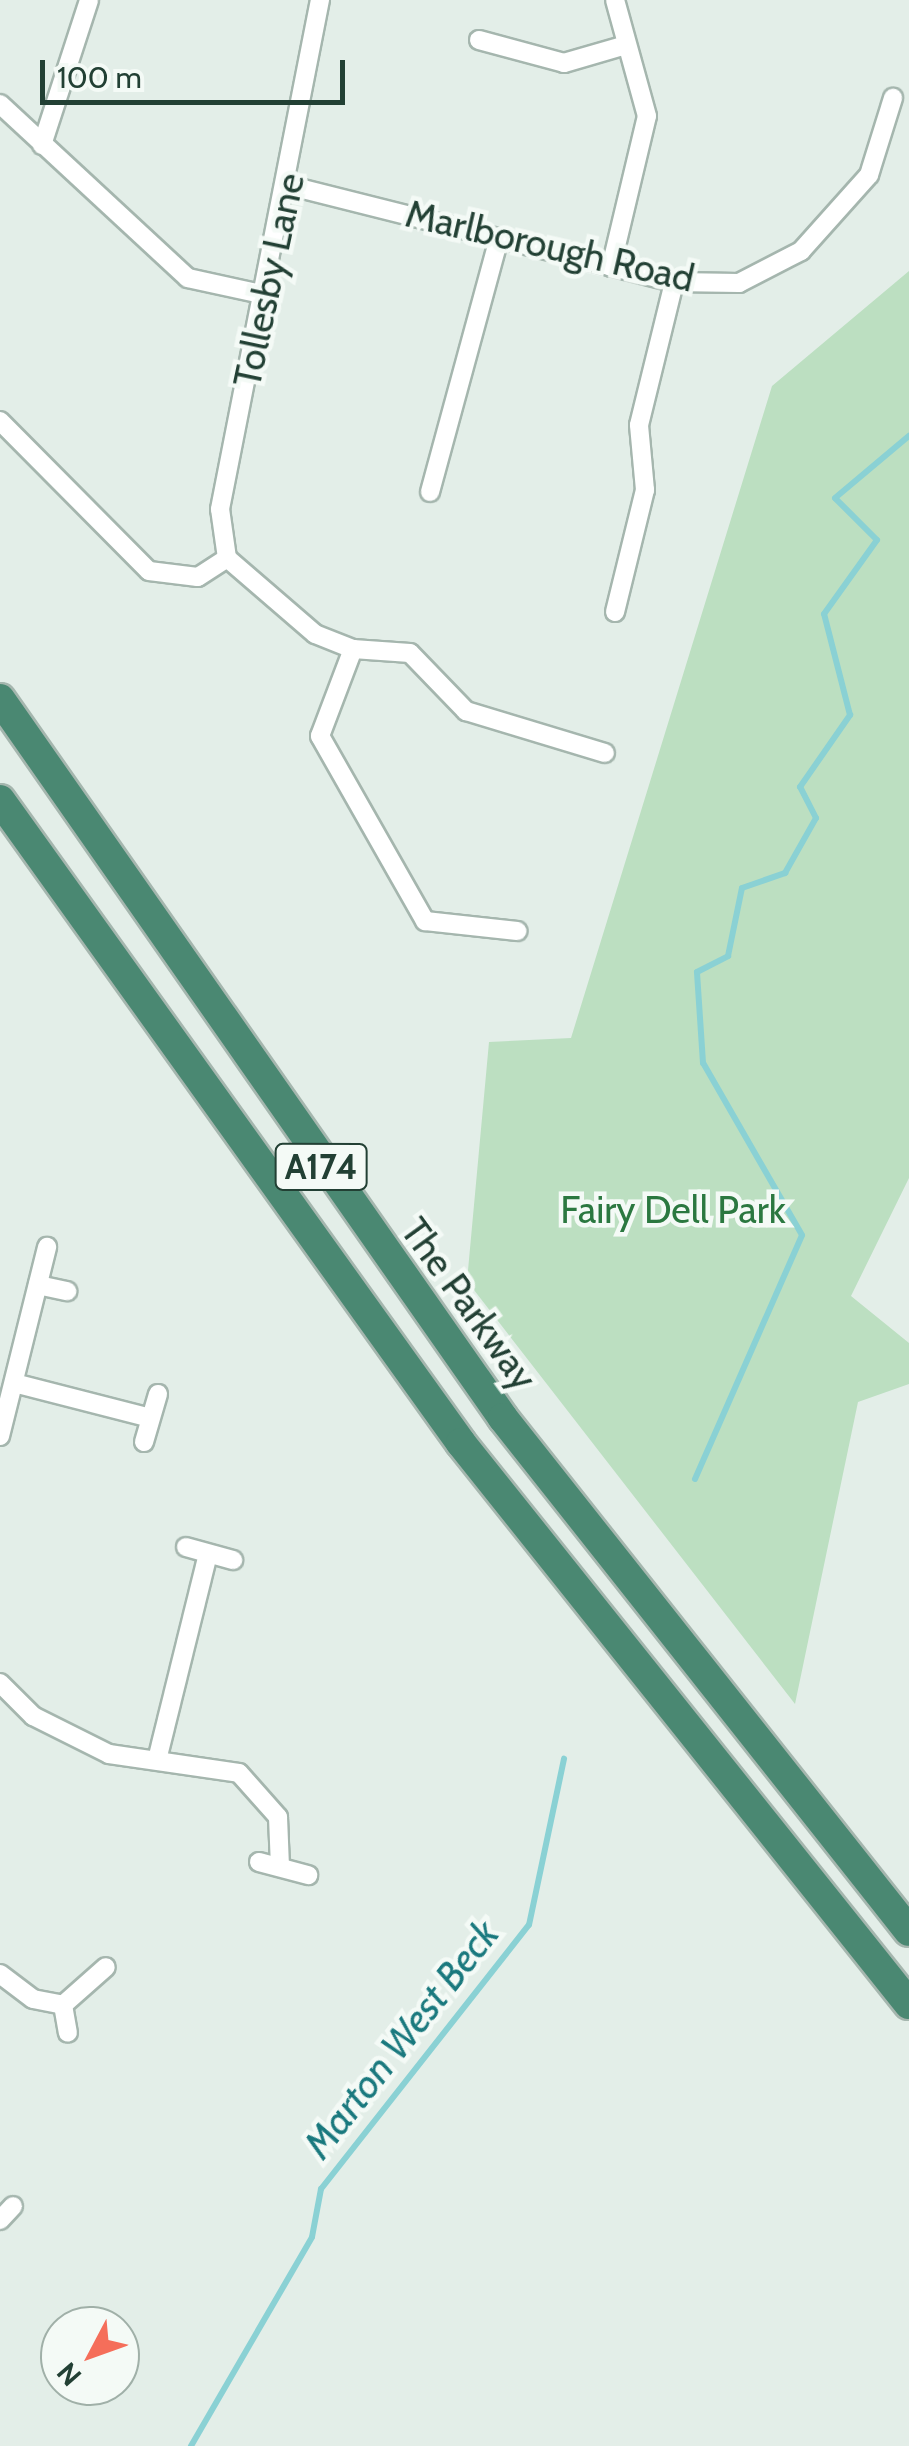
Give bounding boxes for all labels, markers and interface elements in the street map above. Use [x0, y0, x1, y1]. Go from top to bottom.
scale bar [45, 40, 350, 102]
text: 100 m [57, 59, 142, 96]
street label: Tollesby Lane [224, 169, 314, 391]
street label: Marlborough Road [401, 191, 699, 301]
road number: A174 [274, 1137, 368, 1197]
park label: Fairy Dell Park [560, 1187, 786, 1233]
street label: The Parkway [391, 1209, 547, 1399]
water label: Marton West Beck [293, 1911, 509, 2167]
north arrow [40, 2306, 140, 2406]
text: N [50, 2356, 88, 2393]

